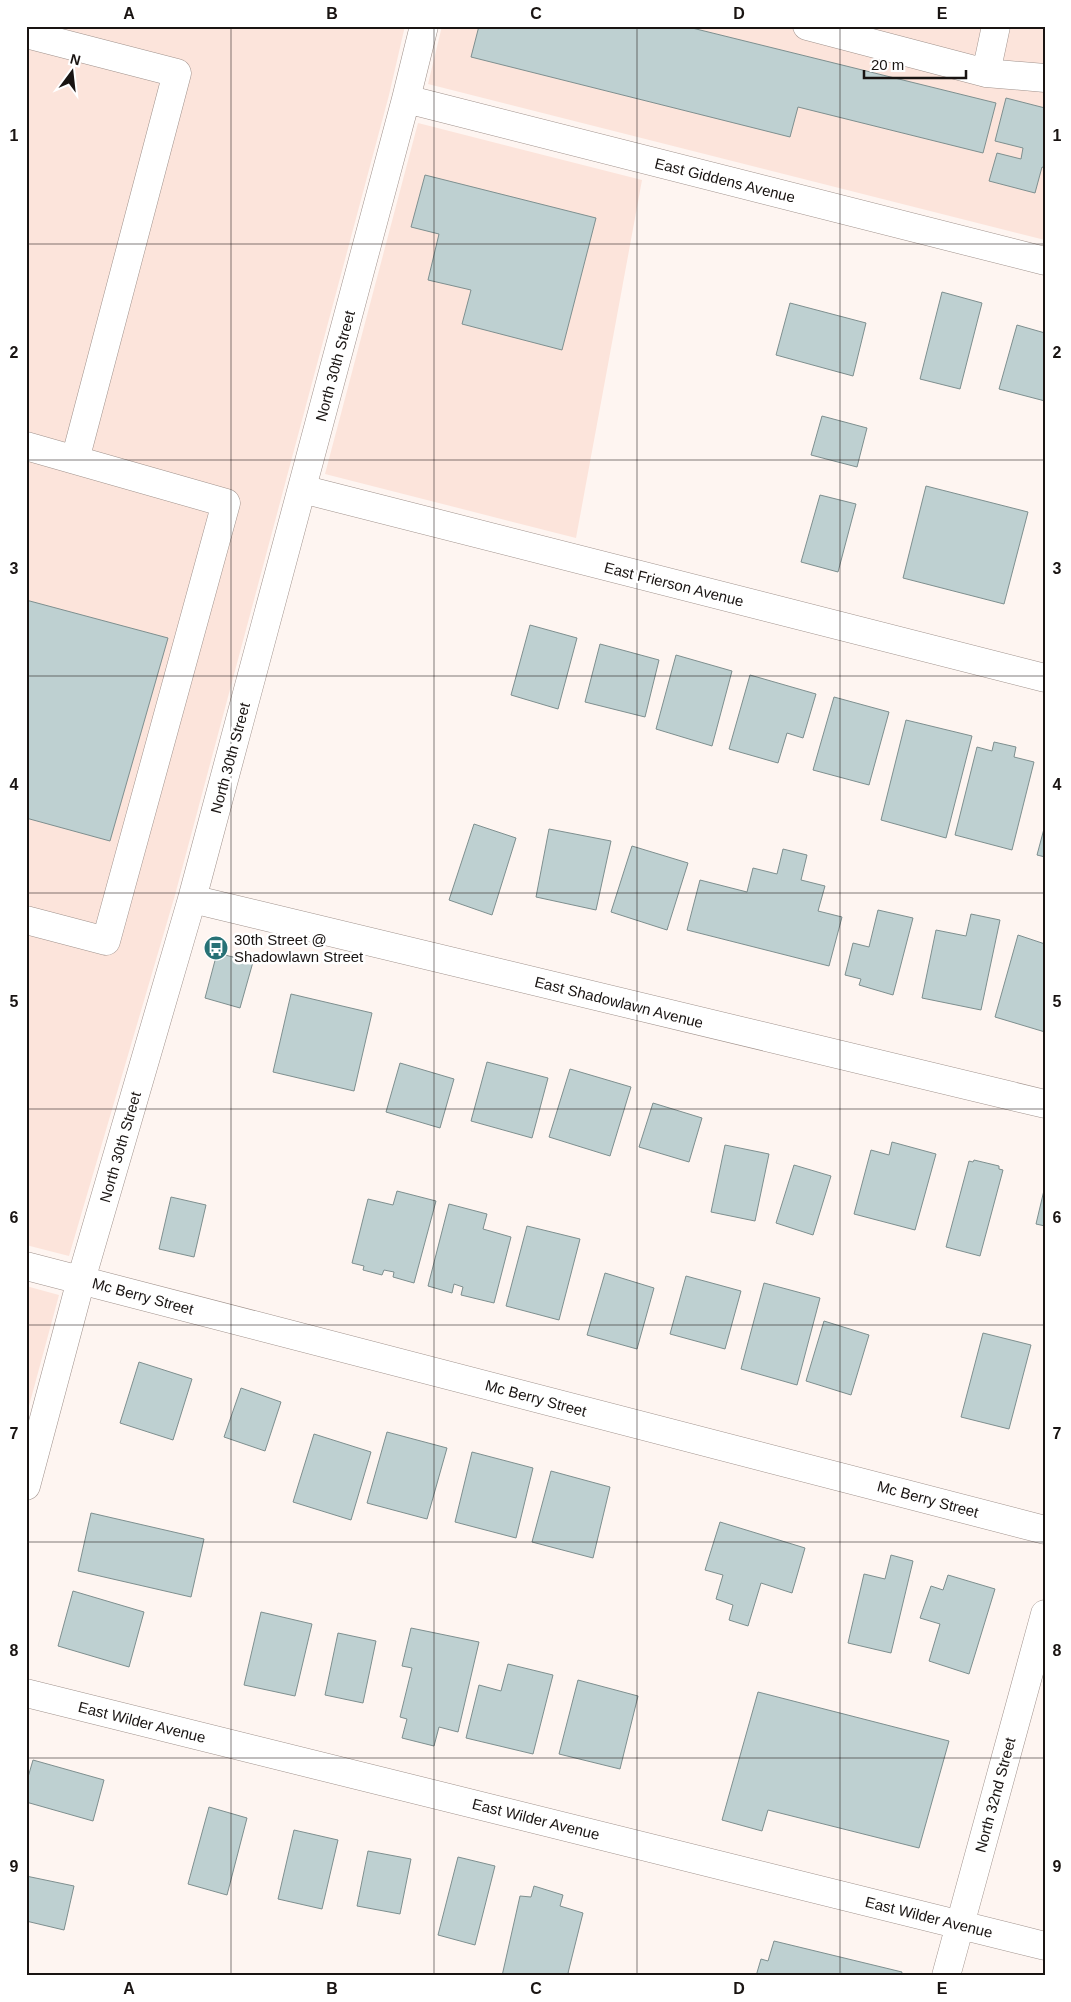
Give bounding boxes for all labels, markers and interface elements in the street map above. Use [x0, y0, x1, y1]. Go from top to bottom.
text: A [123, 5, 135, 22]
text: B [326, 5, 338, 22]
text: C [530, 5, 542, 22]
text: D [733, 5, 745, 22]
text: E [937, 5, 948, 22]
north arrow [48, 48, 98, 98]
scale bar [864, 48, 966, 80]
text: N [68, 50, 82, 68]
text: 20 m [871, 56, 904, 73]
text: 1 [10, 127, 19, 144]
text: 1 [1053, 127, 1062, 144]
street label: East Giddens Avenue [653, 154, 797, 206]
street label: North 30th Street [312, 308, 358, 423]
text: 2 [10, 344, 19, 361]
text: 2 [1053, 344, 1062, 361]
street label: East Frierson Avenue [602, 558, 746, 610]
text: 3 [10, 560, 19, 577]
text: 3 [1053, 560, 1062, 577]
street label: North 30th Street [207, 700, 253, 815]
text: 4 [10, 776, 19, 793]
text: 4 [1053, 776, 1062, 793]
place label: 30th Street @ Shadowlawn Street [234, 931, 364, 965]
bus stop icon: 30th Street @ Shadowlawn Street [203, 935, 229, 961]
street label: East Shadowlawn Avenue [533, 973, 705, 1031]
text: 5 [10, 993, 19, 1010]
text: 5 [1053, 993, 1062, 1010]
street label: North 30th Street [96, 1089, 144, 1204]
text: 6 [10, 1209, 19, 1226]
text: 6 [1053, 1209, 1062, 1226]
street label: Mc Berry Street [90, 1274, 196, 1318]
street label: Mc Berry Street [483, 1376, 589, 1420]
text: 7 [10, 1425, 19, 1442]
text: 7 [1053, 1425, 1062, 1442]
street label: Mc Berry Street [875, 1477, 981, 1521]
text: 8 [10, 1642, 19, 1659]
text: 8 [1053, 1642, 1062, 1659]
street label: East Wilder Avenue [77, 1698, 207, 1746]
street label: North 32nd Street [971, 1735, 1019, 1854]
street label: East Wilder Avenue [471, 1795, 601, 1843]
text: 9 [10, 1858, 19, 1875]
text: 9 [1053, 1858, 1062, 1875]
street label: East Wilder Avenue [864, 1893, 994, 1941]
text: A [123, 1980, 135, 1997]
text: B [326, 1980, 338, 1997]
text: C [530, 1980, 542, 1997]
text: D [733, 1980, 745, 1997]
text: E [937, 1980, 948, 1997]

